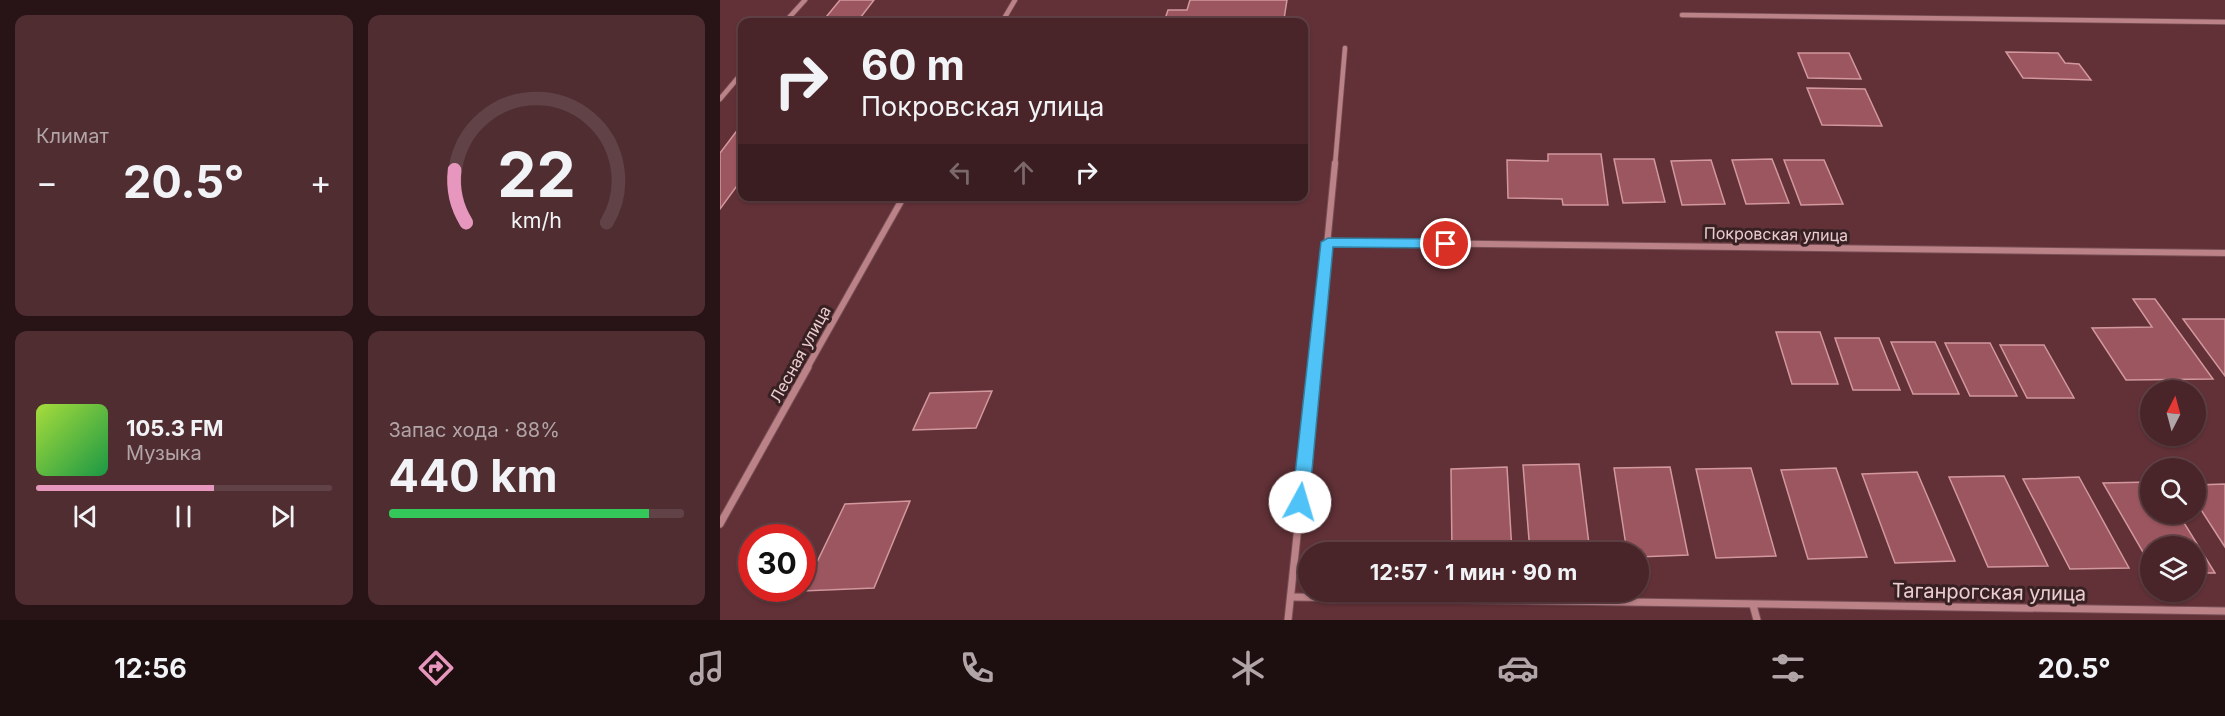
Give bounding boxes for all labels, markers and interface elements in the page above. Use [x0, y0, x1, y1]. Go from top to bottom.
text: 60 m [861, 39, 965, 90]
icon: right [762, 42, 840, 120]
text: Покровская улица [861, 90, 1104, 123]
text: Климат [36, 124, 109, 148]
text: 22 [497, 137, 576, 212]
text: 20.5° [123, 154, 244, 209]
icon: left [944, 156, 977, 189]
icon: ahead [1007, 156, 1040, 189]
icon: right [1070, 156, 1103, 189]
text: − [36, 162, 58, 202]
text: + [310, 162, 332, 202]
text: km/h [511, 207, 562, 233]
pin [1420, 218, 1471, 269]
street label: Покровская улица [1704, 223, 1848, 245]
icon: arrive [1429, 227, 1462, 260]
street label: Лесная улица [765, 302, 835, 406]
north arrow [2140, 380, 2206, 446]
map controls [2140, 380, 2206, 602]
text: 105.3 FM [126, 415, 224, 441]
text: Запас хода · 88% [389, 418, 560, 442]
text: Музыка [126, 441, 202, 465]
text: 440 km [389, 448, 558, 503]
button: search [2140, 458, 2206, 524]
position arrow [1268, 470, 1332, 534]
icon: previous [69, 500, 102, 533]
icon: pause [167, 500, 200, 533]
icon: next [266, 500, 299, 533]
speed limit sign: 30 [738, 524, 816, 602]
button: layers [2140, 536, 2206, 602]
text: 12:57 · 1 мин · 90 m [1370, 559, 1577, 585]
street label: Таганрогская улица [1892, 578, 2086, 606]
icon: directions [415, 647, 457, 689]
icon: music [686, 647, 728, 689]
icon: phone [956, 647, 998, 689]
icon: climate [1227, 647, 1269, 689]
icon: car [1497, 647, 1539, 689]
icon: filters [1767, 647, 1809, 689]
text: 12:56 [114, 652, 187, 685]
text: 20.5° [2038, 652, 2111, 685]

